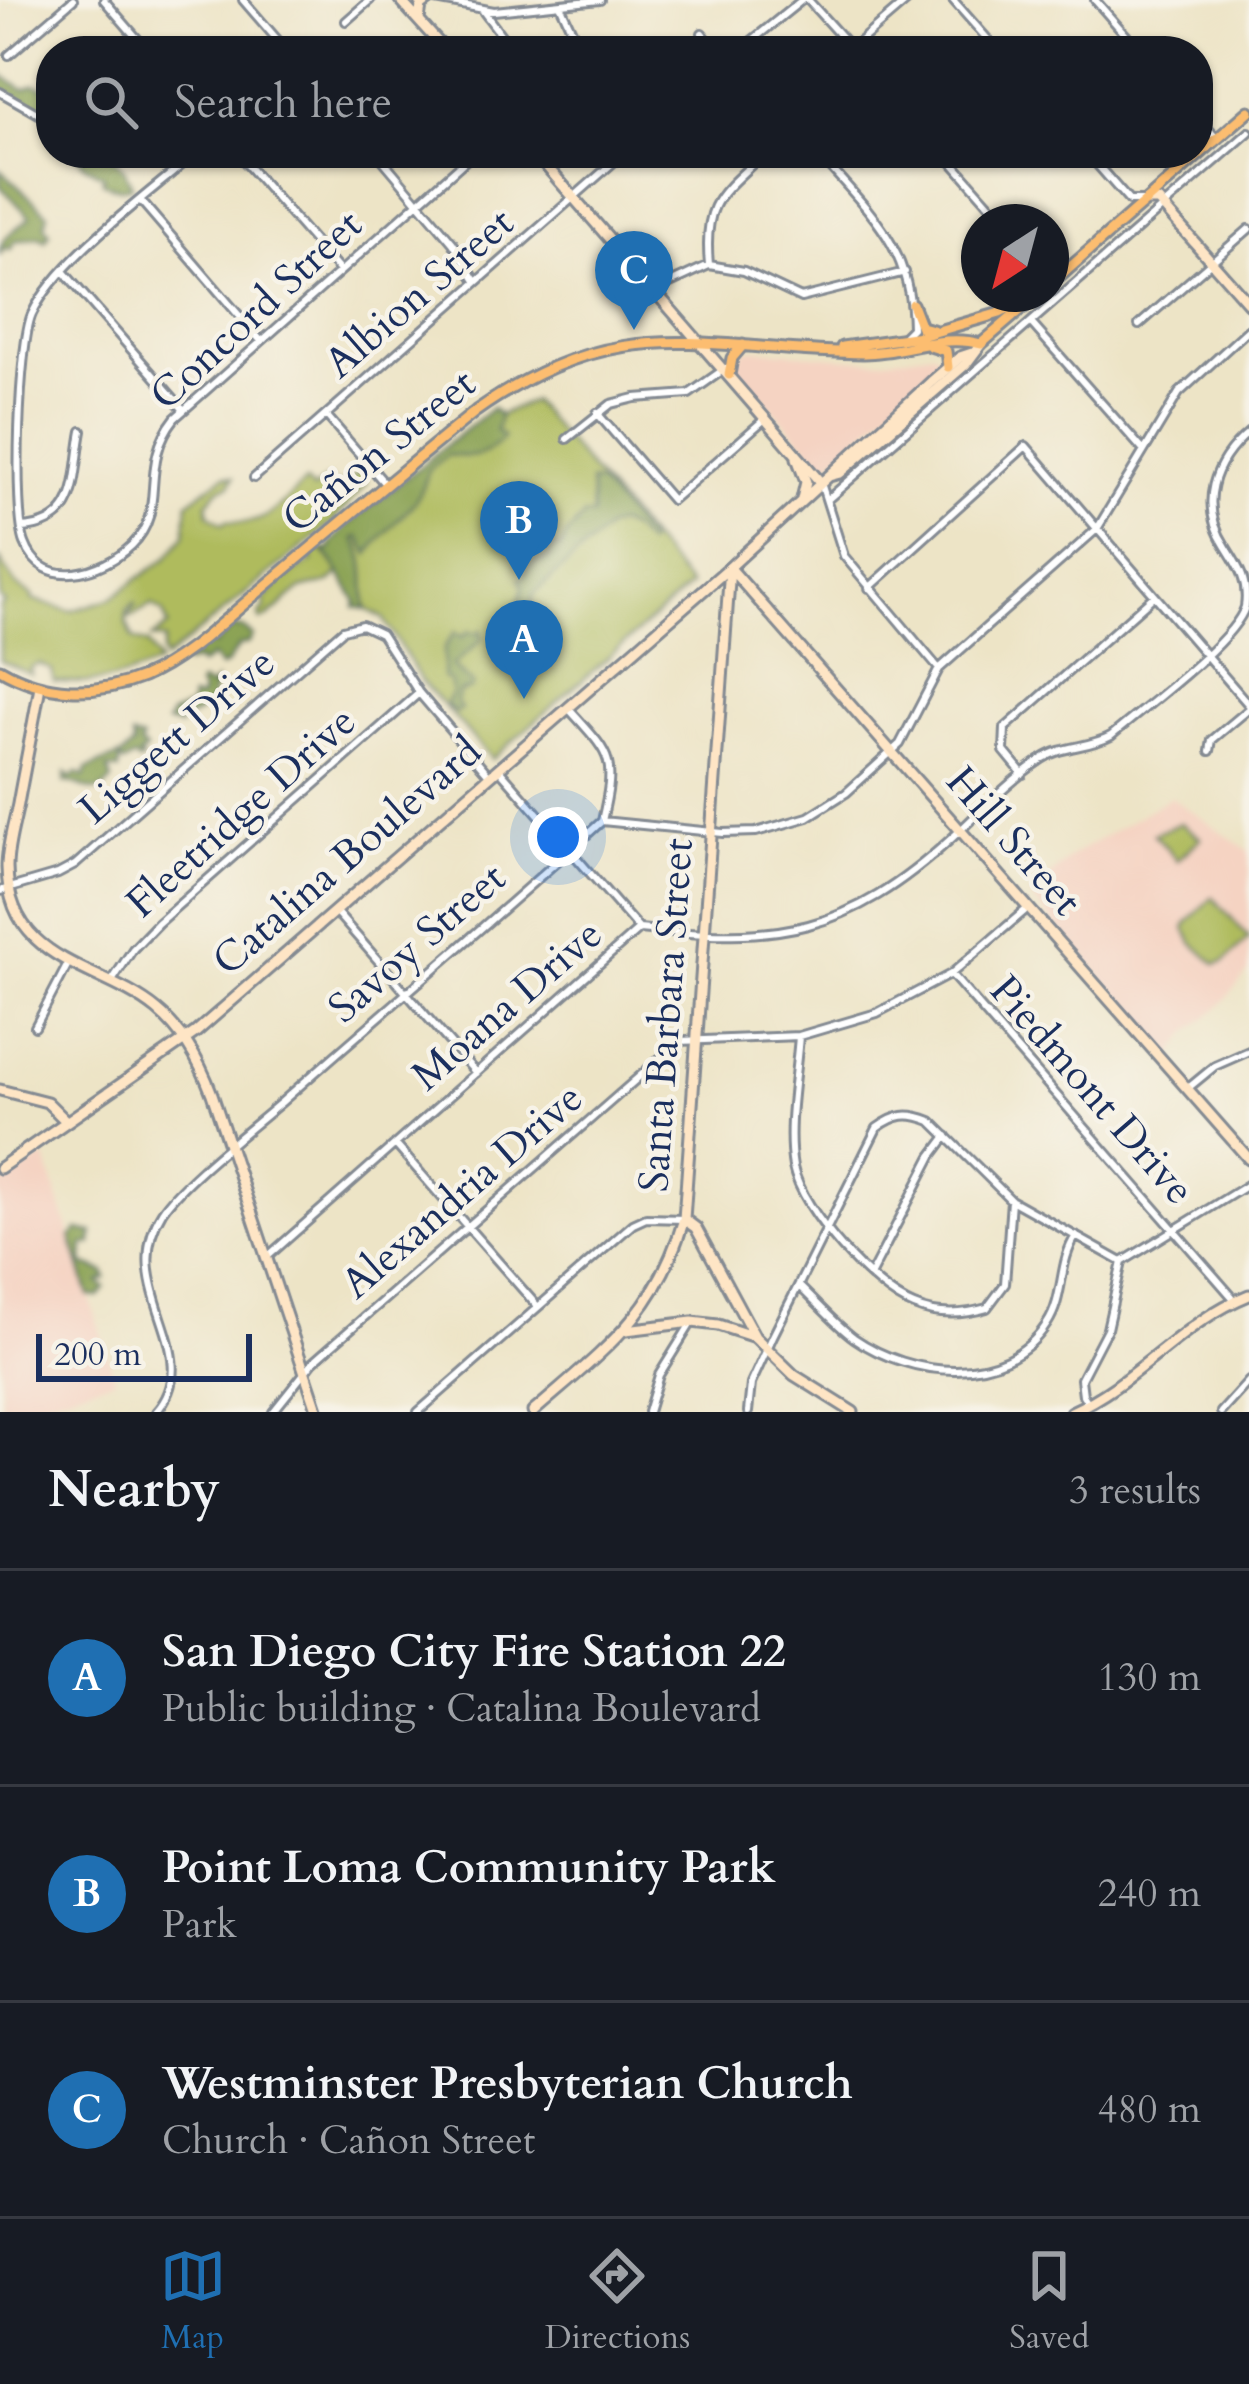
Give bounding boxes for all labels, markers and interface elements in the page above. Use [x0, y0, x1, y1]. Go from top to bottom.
search box [36, 36, 1213, 168]
icon: search [78, 69, 144, 135]
text: Search here [174, 72, 392, 133]
street label: Albion Street [312, 195, 526, 391]
street label: Concord Street [138, 197, 374, 423]
north arrow [961, 204, 1069, 312]
pin: C [595, 231, 673, 330]
street label: Cañon Street [271, 356, 487, 546]
pin: B [480, 481, 558, 580]
pin: A [485, 600, 563, 699]
street label: Liggett Drive [67, 635, 287, 837]
street label: Fleetridge Drive [114, 693, 368, 931]
street label: Catalina Boulevard [201, 723, 493, 989]
street label: Hill Street [933, 754, 1095, 928]
your location [528, 807, 588, 867]
street label: Santa Barbara Street [625, 836, 707, 1194]
street label: Savoy Street [316, 850, 518, 1036]
street label: Moana Drive [400, 906, 614, 1104]
street label: Piedmont Drive [977, 963, 1207, 1217]
street label: Alexandria Drive [329, 1070, 595, 1312]
scale bar [36, 1328, 252, 1381]
text: 200 m [54, 1332, 141, 1377]
text: Nearby [48, 1455, 220, 1525]
text: 3 results [1069, 1464, 1201, 1517]
text: San Diego City Fire Station 22 [162, 1621, 786, 1682]
text: A [72, 1651, 102, 1704]
text: 130 m [1098, 1651, 1201, 1704]
text: Public building · Catalina Boulevard [162, 1682, 761, 1735]
text: Point Loma Community Park [162, 1837, 776, 1898]
text: B [73, 1867, 101, 1920]
text: 240 m [1098, 1867, 1201, 1920]
text: Park [162, 1898, 237, 1951]
text: Westminster Presbyterian Church [162, 2053, 853, 2114]
text: C [72, 2083, 102, 2136]
text: 480 m [1098, 2083, 1201, 2136]
text: Church · Cañon Street [162, 2114, 535, 2167]
tab: Map [160, 2243, 226, 2360]
tab: Directions [545, 2243, 690, 2360]
tab: Saved [1009, 2243, 1089, 2360]

